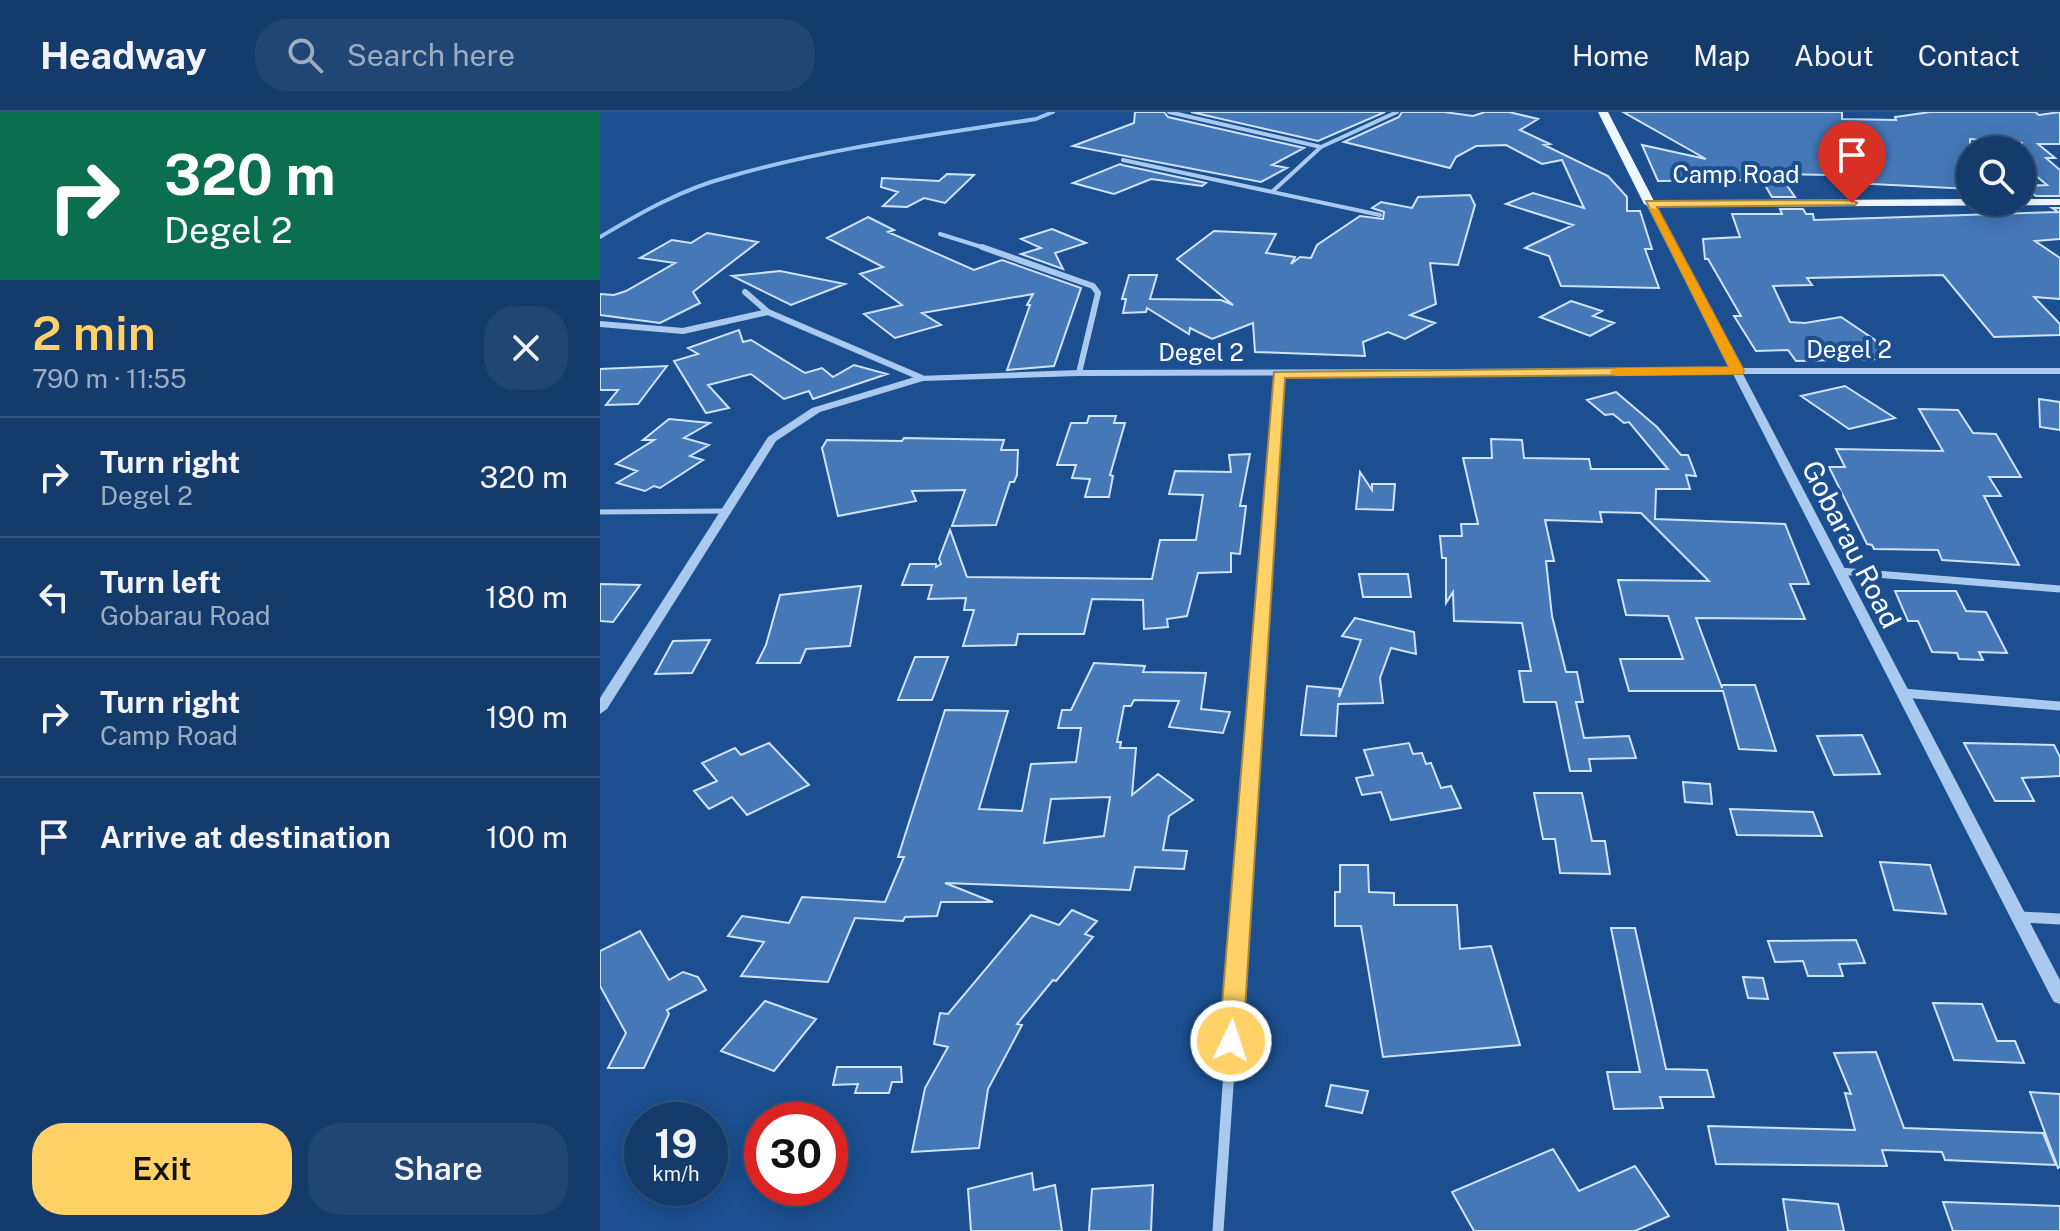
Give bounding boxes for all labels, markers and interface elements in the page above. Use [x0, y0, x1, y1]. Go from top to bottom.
search box [255, 19, 815, 91]
text: Headway [40, 33, 207, 78]
icon: search [283, 33, 327, 77]
text: Search here [347, 37, 515, 73]
text: Home [1572, 39, 1649, 72]
text: Map [1693, 39, 1750, 72]
text: About [1794, 39, 1874, 72]
text: Contact [1918, 39, 2020, 72]
pin [1818, 121, 1886, 203]
icon: arrive [1830, 133, 1874, 177]
map controls [1956, 136, 2036, 216]
button: search [1956, 136, 2036, 216]
text: 320 m [164, 142, 336, 208]
icon: right [32, 144, 136, 248]
street label: Camp Road [1672, 160, 1800, 188]
text: Degel 2 [164, 209, 293, 251]
text: 2 min [32, 304, 156, 361]
button: close [484, 306, 568, 390]
street label: Degel 2 [1806, 335, 1892, 363]
street label: Degel 2 [1158, 338, 1244, 366]
text: 790 m · 11:55 [32, 363, 187, 394]
text: Turn right [100, 444, 240, 480]
icon: right [32, 455, 76, 499]
street label: Gobarau Road [1796, 455, 1908, 633]
text: 320 m [480, 459, 568, 495]
text: Degel 2 [100, 480, 193, 511]
text: Turn left [100, 564, 221, 600]
icon: left [32, 575, 76, 619]
text: 180 m [485, 579, 568, 615]
text: Gobarau Road [100, 600, 271, 631]
text: Turn right [100, 684, 240, 720]
icon: right [32, 695, 76, 739]
text: 190 m [486, 699, 568, 735]
text: Camp Road [100, 720, 238, 751]
icon: arrive [32, 815, 76, 859]
text: Arrive at destination [100, 819, 391, 855]
text: 100 m [486, 819, 568, 855]
position arrow [1189, 999, 1273, 1083]
speed limit sign: 30 [744, 1102, 848, 1206]
text: 19 [654, 1120, 698, 1167]
button: Exit [32, 1123, 292, 1215]
button: Share [308, 1123, 568, 1215]
text: km/h [652, 1162, 700, 1186]

